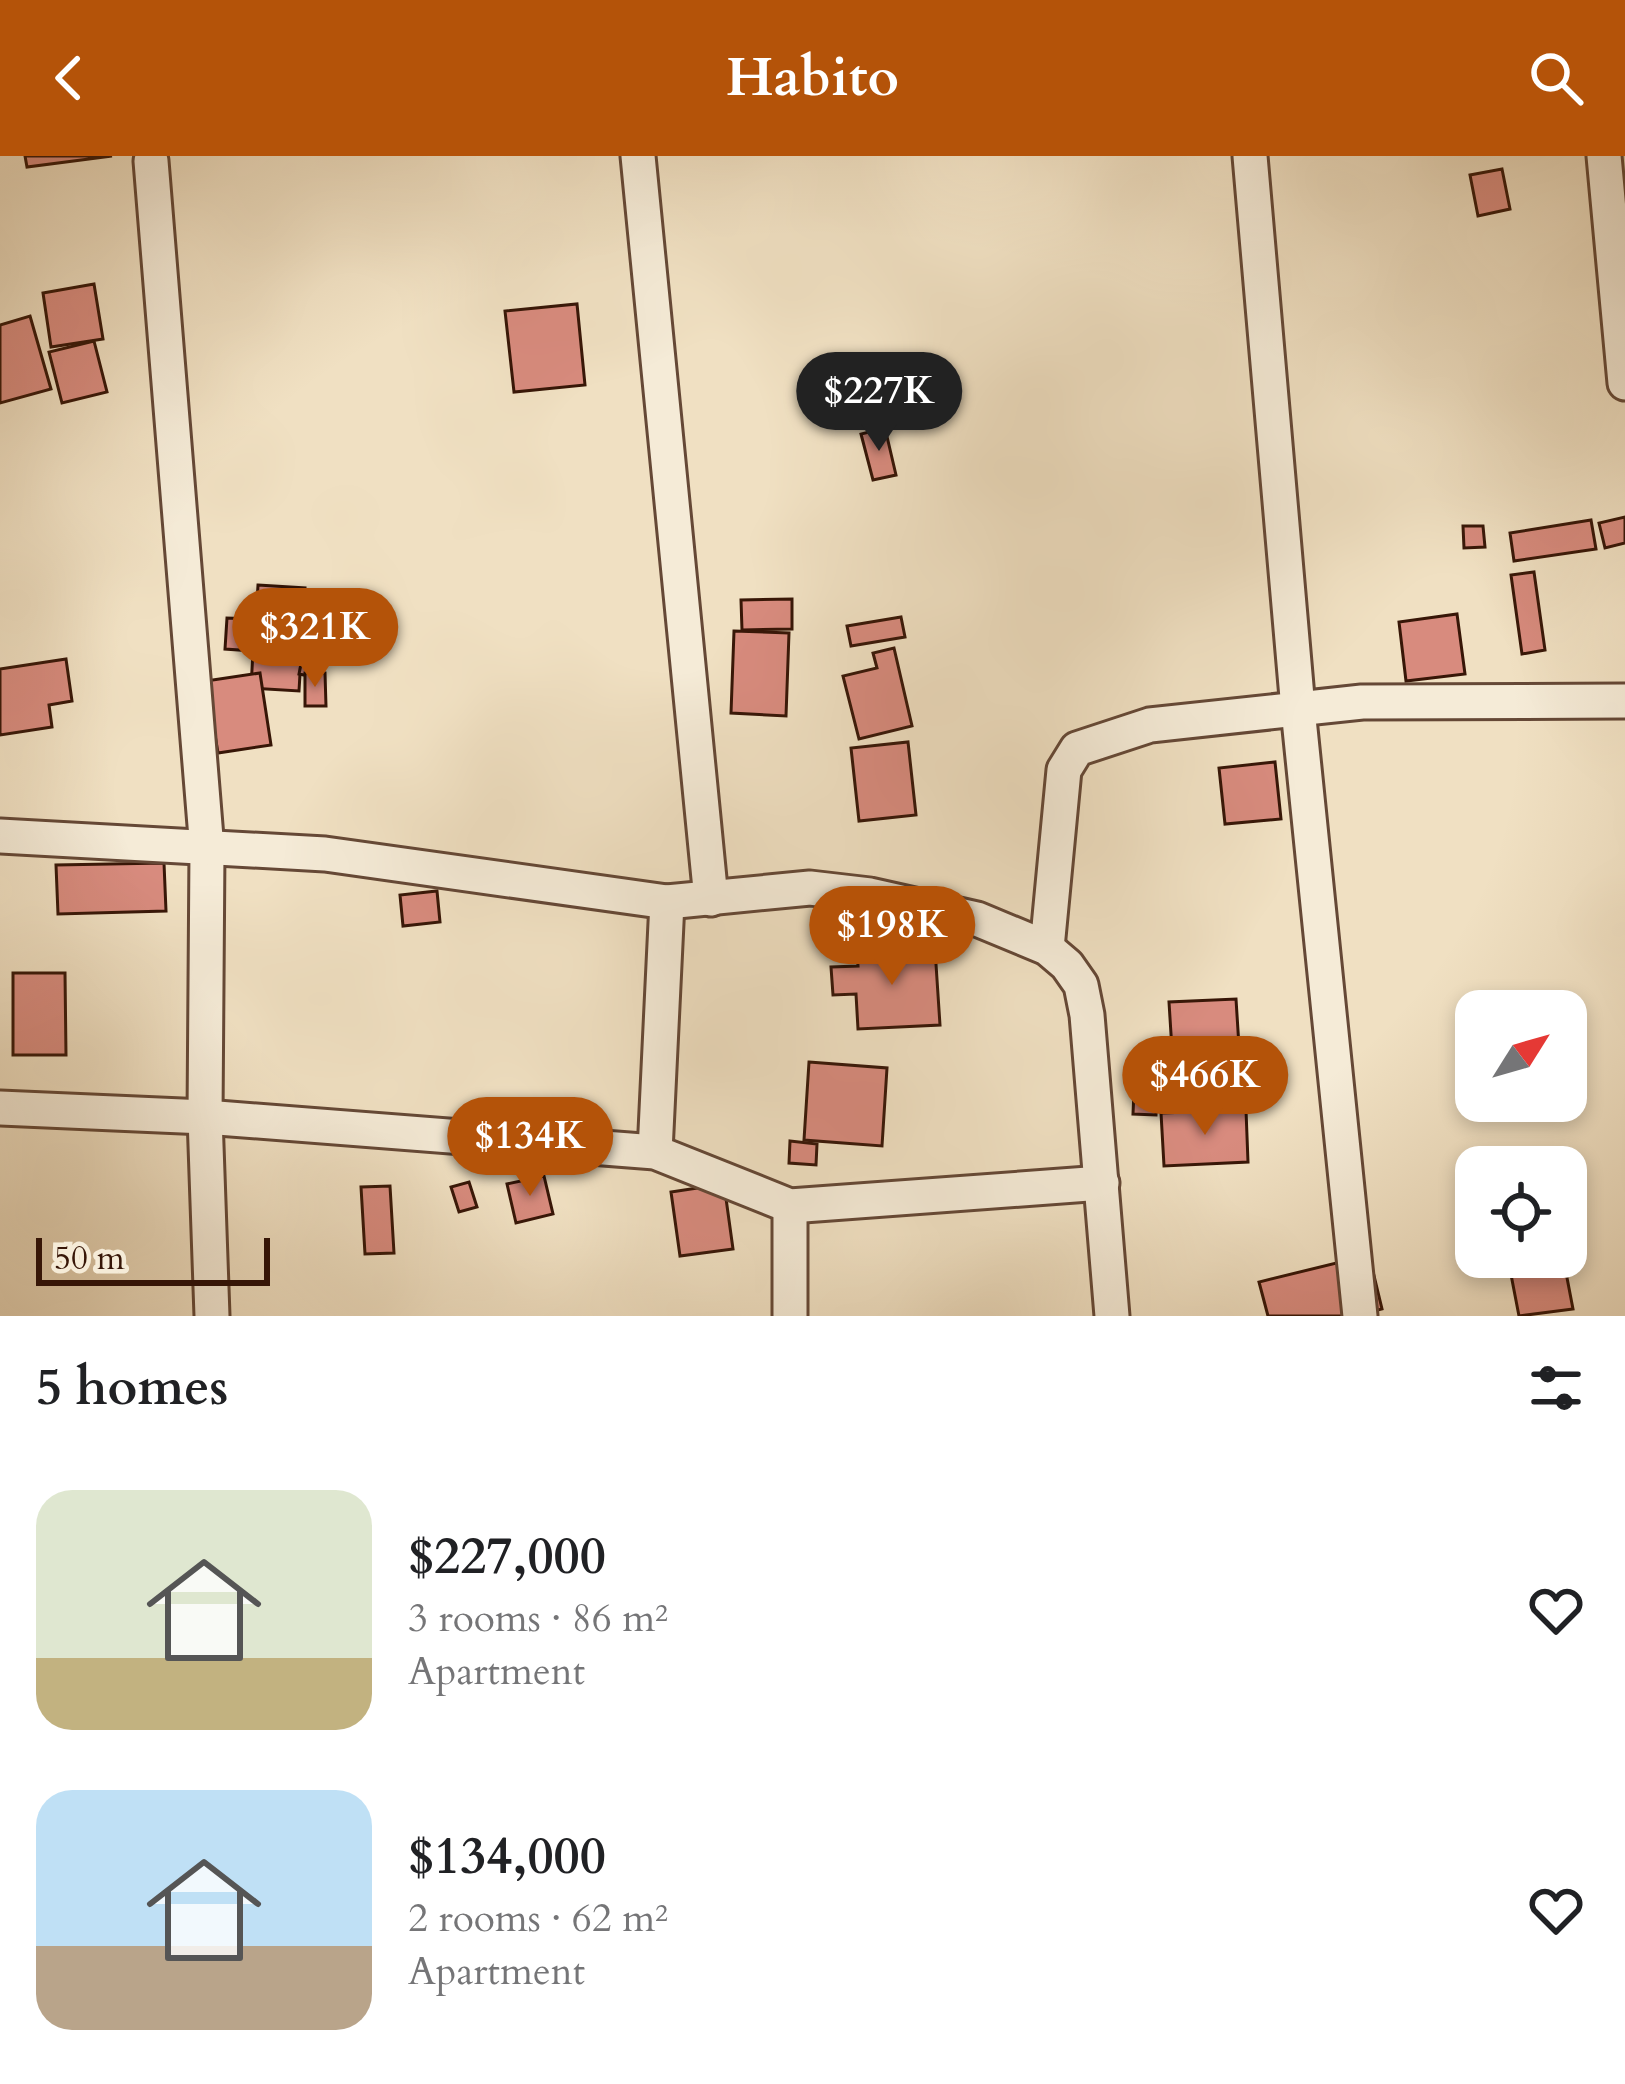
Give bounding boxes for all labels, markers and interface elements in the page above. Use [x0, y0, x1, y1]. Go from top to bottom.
text: Habito [726, 42, 899, 115]
icon: back [36, 45, 102, 111]
icon: search [1523, 45, 1589, 111]
pin: $227K [795, 352, 963, 454]
text: $227K [823, 364, 935, 417]
pin: $321K [231, 588, 399, 690]
text: $321K [259, 600, 371, 653]
pin: $198K [808, 886, 976, 988]
text: $198K [836, 898, 948, 951]
north arrow [1455, 990, 1587, 1122]
map controls [1455, 990, 1587, 1278]
pin: $466K [1121, 1036, 1289, 1138]
text: $466K [1149, 1048, 1261, 1101]
pin: $134K [446, 1097, 614, 1199]
text: $134K [474, 1109, 586, 1162]
button: locate [1455, 1146, 1587, 1278]
scale bar [36, 1232, 270, 1285]
text: 50 m [54, 1236, 125, 1281]
text: 5 homes [36, 1353, 228, 1423]
icon: filters [1523, 1355, 1589, 1421]
text: $227,000 [408, 1522, 606, 1592]
icon: home [132, 1538, 276, 1682]
icon: heart [1523, 1577, 1589, 1643]
text: 3 rooms · 86 m² [408, 1592, 668, 1645]
text: Apartment [408, 1645, 585, 1698]
text: $134,000 [408, 1822, 606, 1892]
icon: home [132, 1838, 276, 1982]
icon: heart [1523, 1877, 1589, 1943]
text: 2 rooms · 62 m² [408, 1892, 668, 1945]
text: Apartment [408, 1945, 585, 1998]

